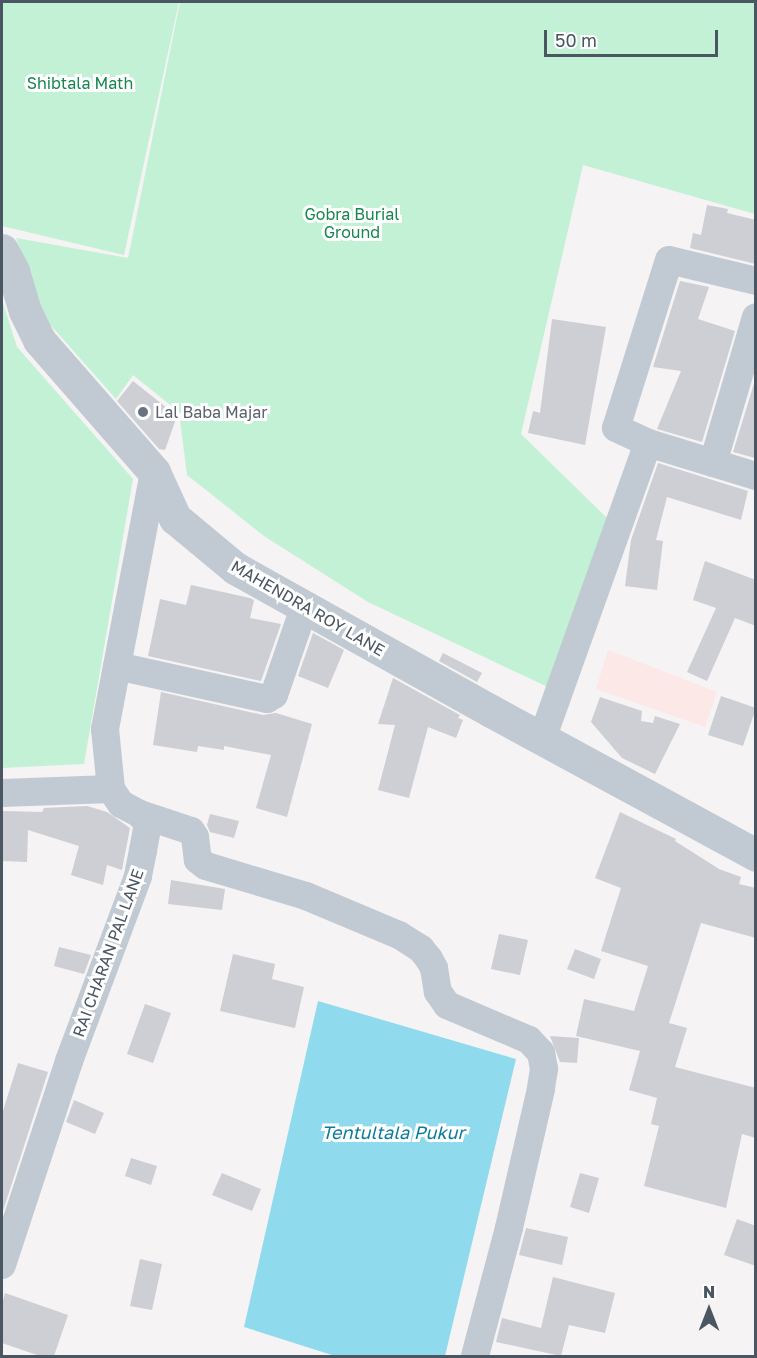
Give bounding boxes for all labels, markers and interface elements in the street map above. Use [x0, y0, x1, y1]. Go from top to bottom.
scale bar [547, 18, 721, 56]
text: 50 m [555, 29, 597, 51]
park label: Shibtala Math [27, 73, 133, 93]
park label: Gobra Burial Ground [305, 204, 399, 242]
place label: Lal Baba Majar [155, 402, 267, 422]
marker: Lal Baba Majar [136, 405, 150, 419]
street label: MAHENDRA ROY LANE [228, 556, 388, 660]
street label: RAI CHARAN PAL LANE [69, 866, 147, 1040]
water label: Tentultala Pukur [322, 1121, 464, 1143]
north arrow [679, 1280, 739, 1340]
text: N [703, 1282, 715, 1302]

